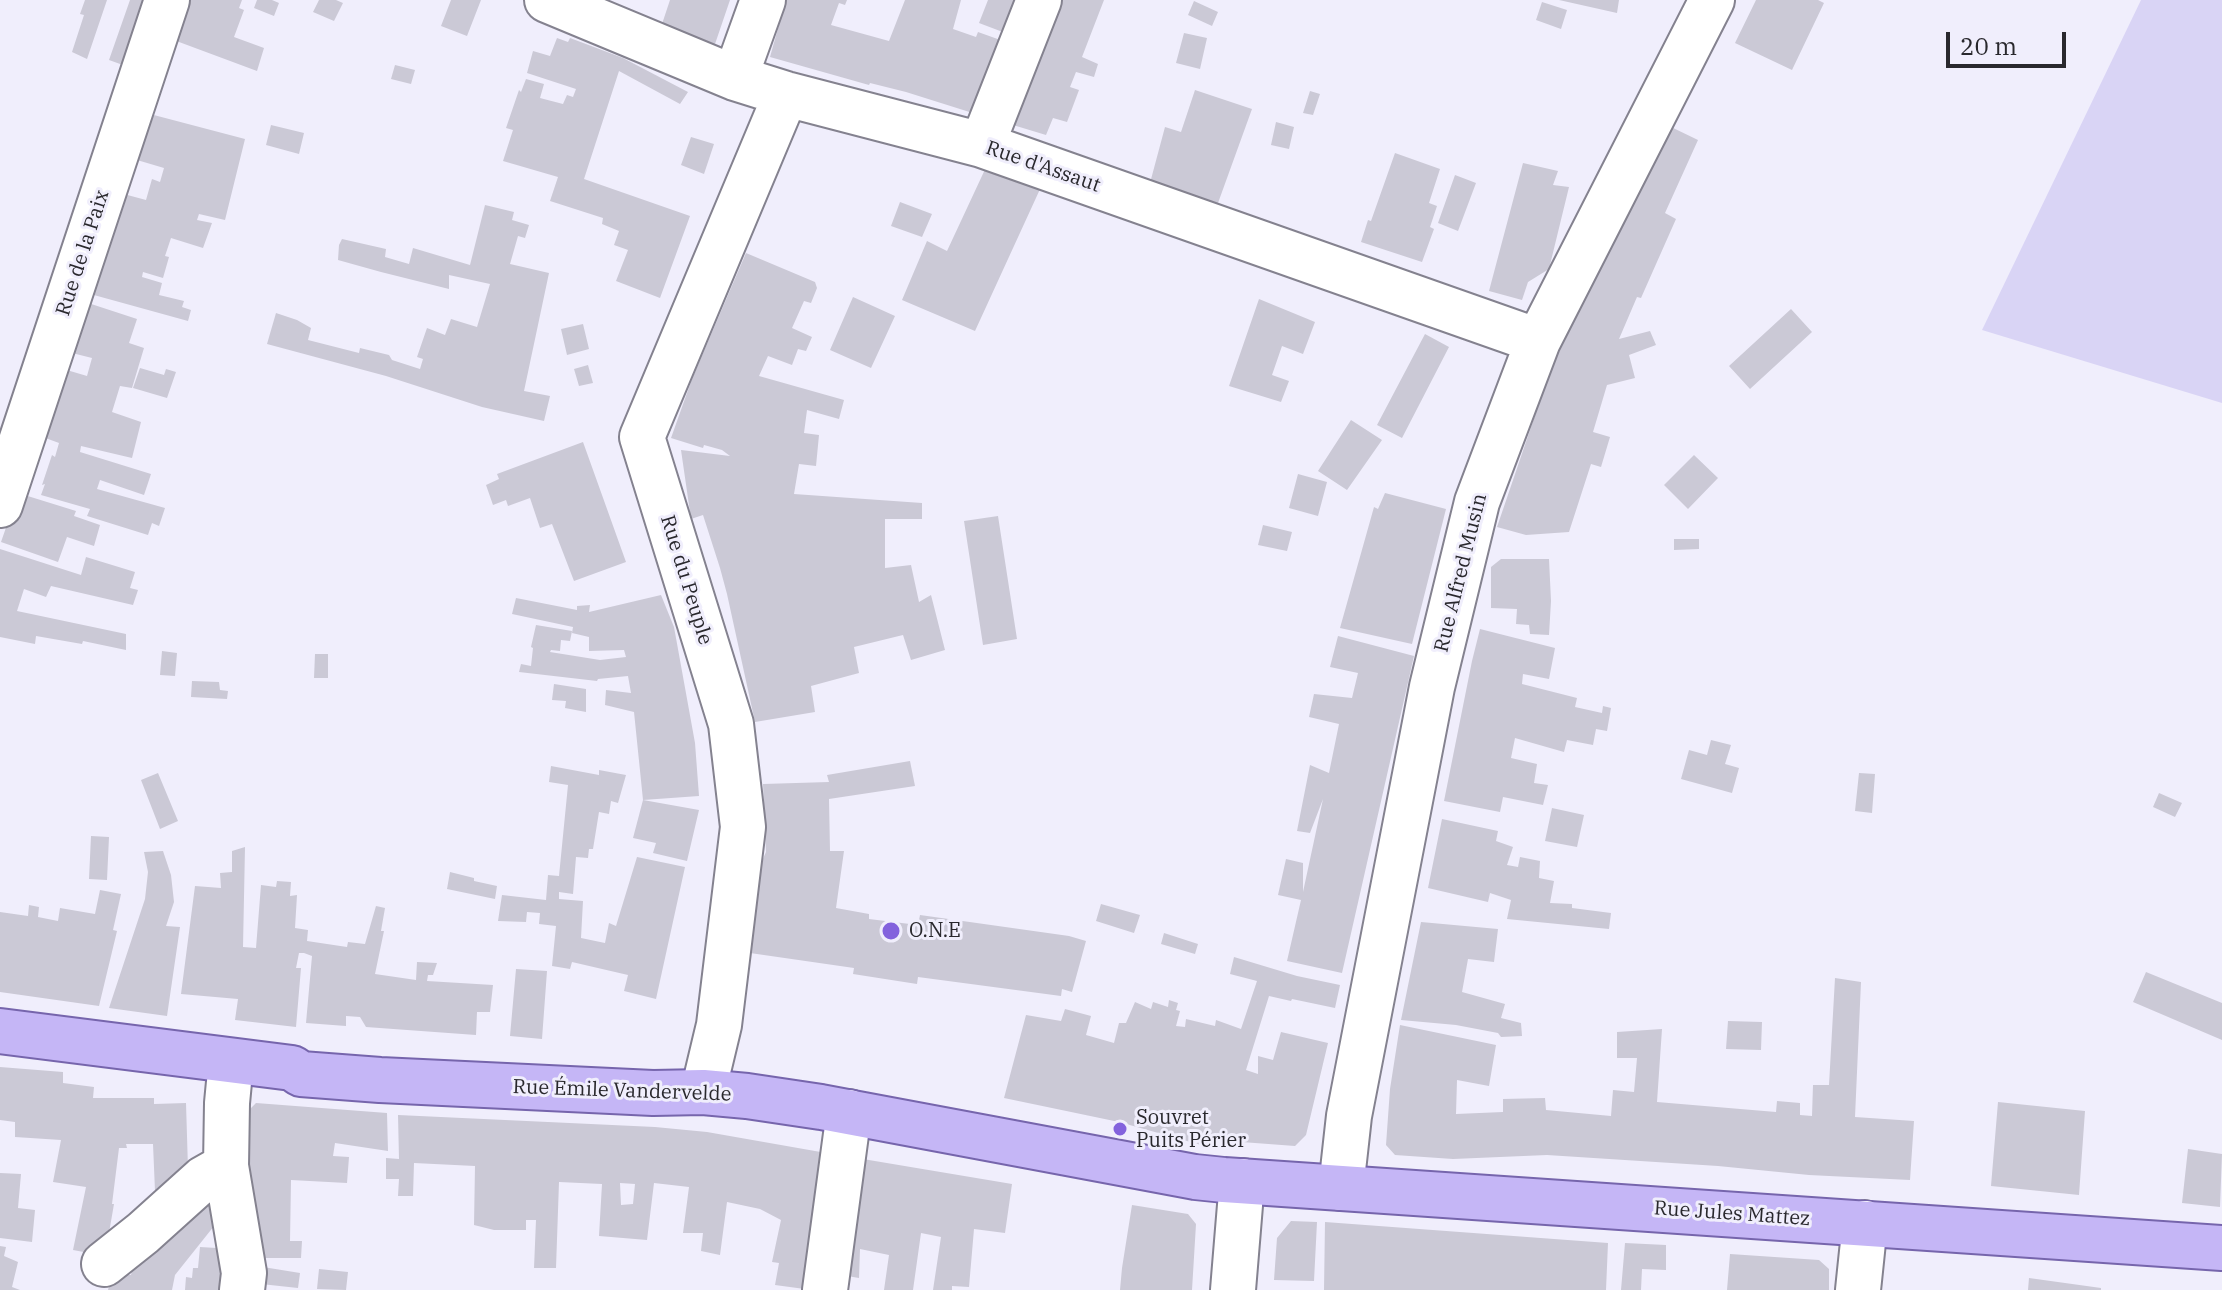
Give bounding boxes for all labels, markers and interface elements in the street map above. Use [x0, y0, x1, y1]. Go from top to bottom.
scale bar [1950, 16, 2070, 66]
text: 20 m [1960, 30, 2017, 62]
street label: Rue d'Assaut [983, 136, 1103, 198]
street label: Rue de la Paix [51, 187, 115, 319]
street label: Rue Alfred Musin [1430, 491, 1492, 655]
street label: Rue du Peuple [655, 512, 717, 648]
place label: O.N.E [909, 919, 961, 943]
marker: O.N.E [880, 920, 902, 942]
street label: Rue Émile Vandervelde [512, 1075, 732, 1107]
place label: Souvret Puits Périer [1136, 1106, 1246, 1153]
marker: Souvret Puits Périer [1111, 1120, 1129, 1138]
street label: Rue Jules Mattez [1653, 1197, 1811, 1231]

